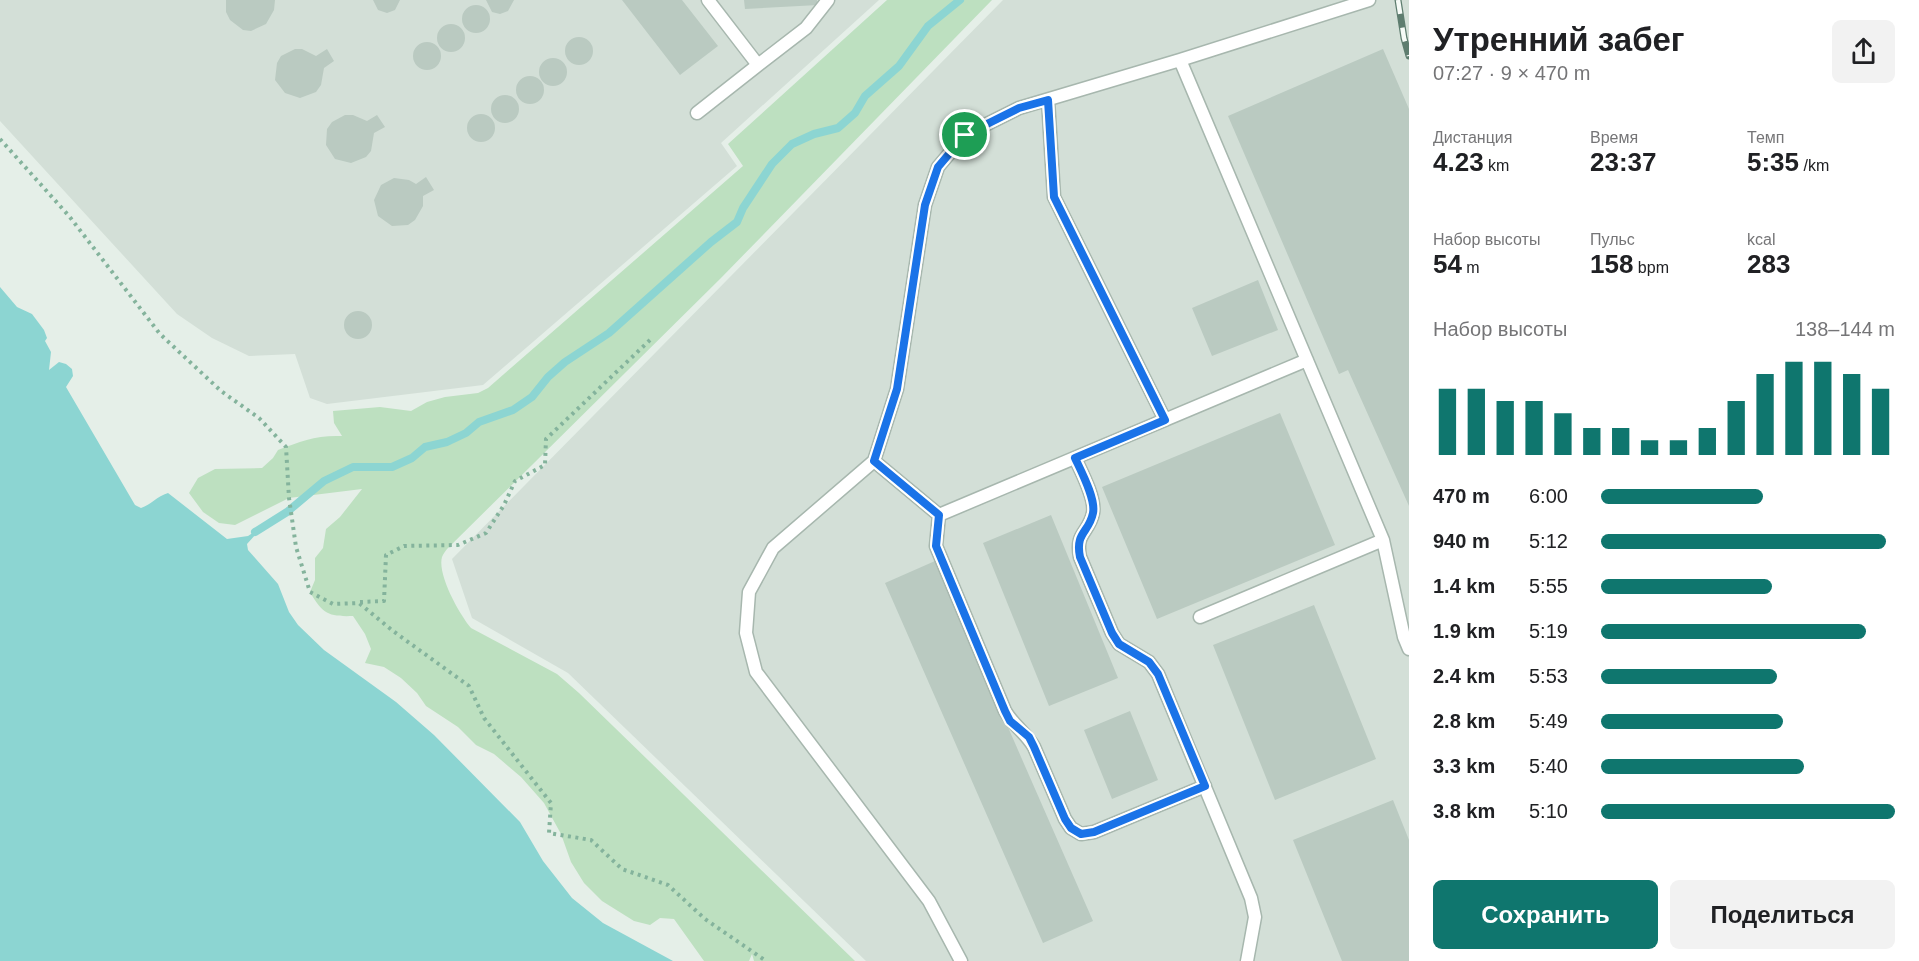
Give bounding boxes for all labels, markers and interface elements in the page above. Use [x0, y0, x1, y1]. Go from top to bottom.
button: share [1832, 20, 1895, 83]
text: Утренний забег [1433, 21, 1685, 58]
text: 07:27 · 9 × 470 m [1433, 62, 1590, 84]
pin [939, 109, 990, 160]
icon: arrive [948, 118, 981, 151]
text: Дистанция [1433, 129, 1512, 146]
text: Время [1590, 129, 1638, 146]
text: Темп [1747, 129, 1784, 146]
text: 4.23 [1433, 147, 1484, 177]
text: 23:37 [1590, 147, 1657, 177]
text: 5:35 [1747, 147, 1799, 177]
text: km [1484, 157, 1509, 174]
text: /km [1799, 157, 1829, 174]
text: Набор высоты [1433, 231, 1540, 248]
text: Пульс [1590, 231, 1635, 248]
text: kcal [1747, 231, 1775, 248]
text: 54 [1433, 249, 1462, 279]
text: 158 [1590, 249, 1633, 279]
text: 283 [1747, 249, 1790, 279]
text: m [1462, 259, 1480, 276]
text: bpm [1633, 259, 1669, 276]
text: Набор высоты [1433, 318, 1567, 340]
text: 138–144 m [1795, 318, 1895, 340]
text: 470 m [1433, 485, 1490, 507]
text: 6:00 [1529, 485, 1568, 507]
text: 940 m [1433, 530, 1490, 552]
text: 5:12 [1529, 530, 1568, 552]
text: 1.4 km [1433, 575, 1495, 597]
text: 5:55 [1529, 575, 1568, 597]
text: 1.9 km [1433, 620, 1495, 642]
text: 5:19 [1529, 620, 1568, 642]
text: 2.4 km [1433, 665, 1495, 687]
text: 5:53 [1529, 665, 1568, 687]
text: 2.8 km [1433, 710, 1495, 732]
text: 5:49 [1529, 710, 1568, 732]
text: 3.3 km [1433, 755, 1495, 777]
text: 5:40 [1529, 755, 1568, 777]
text: 3.8 km [1433, 800, 1495, 822]
text: 5:10 [1529, 800, 1568, 822]
button: Сохранить [1433, 880, 1658, 949]
button: Поделиться [1670, 880, 1895, 949]

